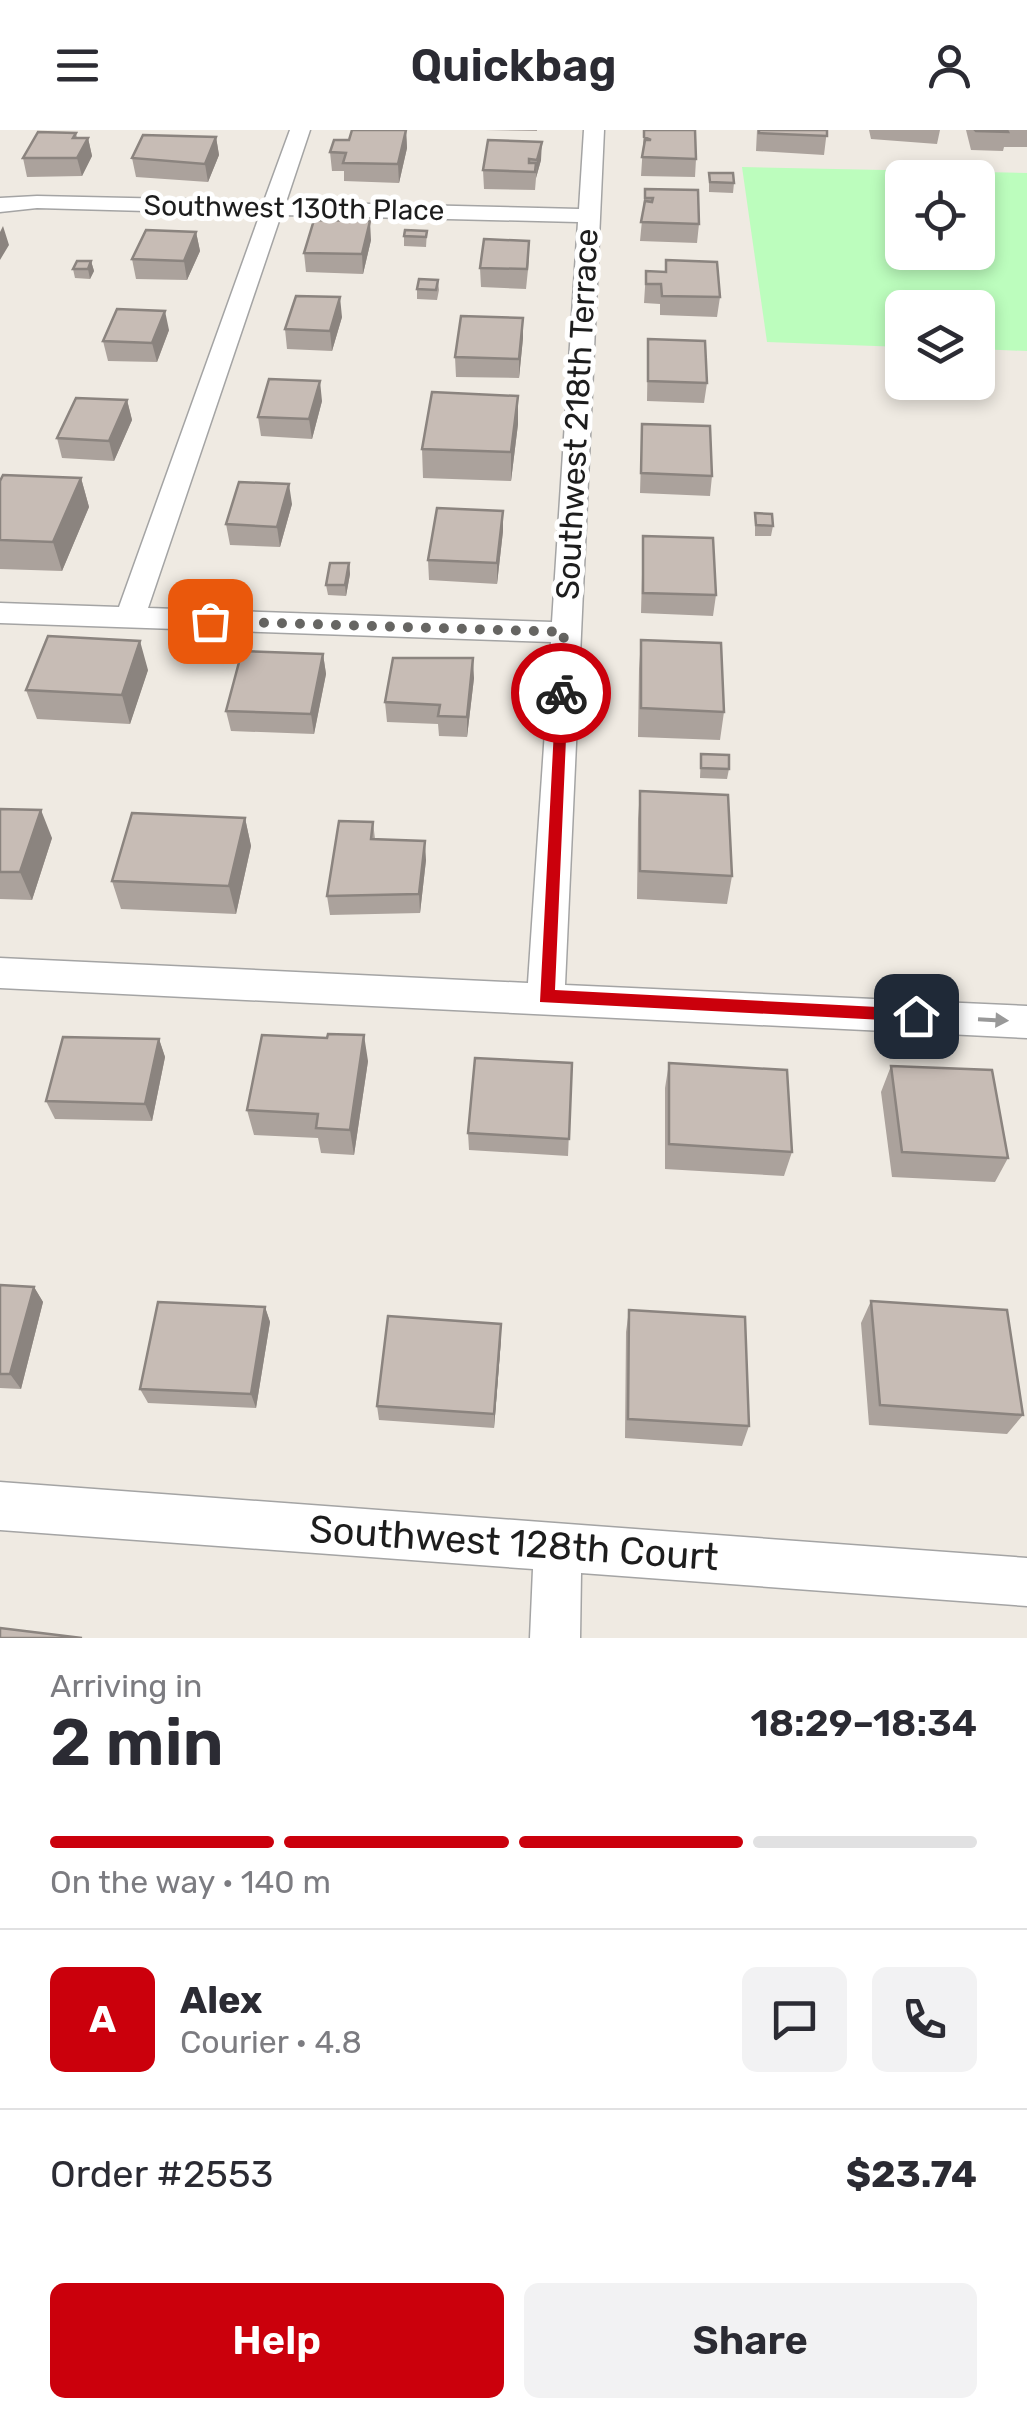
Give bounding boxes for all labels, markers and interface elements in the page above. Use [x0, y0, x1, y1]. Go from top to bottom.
icon: menu [50, 38, 105, 93]
icon: person [922, 38, 977, 93]
text: Quickbag [410, 39, 617, 92]
map controls [885, 160, 995, 400]
button: locate [885, 160, 995, 270]
street label: Southwest 130th Place [143, 189, 445, 227]
street label: Southwest 218th Terrace [548, 227, 606, 601]
button: layers [885, 290, 995, 400]
pin [168, 579, 253, 664]
icon: bag [183, 594, 238, 649]
courier [511, 643, 611, 743]
icon: bike [534, 666, 589, 721]
pin [874, 974, 959, 1059]
icon: home [889, 989, 944, 1044]
one-way arrow [977, 1013, 1009, 1029]
street label: Southwest 128th Court [308, 1506, 720, 1580]
text: Arriving in [50, 1667, 202, 1705]
text: 18:29–18:34 [750, 1700, 977, 1746]
text: 2 min [50, 1704, 224, 1781]
text: On the way · 140 m [50, 1863, 331, 1901]
button: chat [742, 1967, 847, 2072]
button: phone [872, 1967, 977, 2072]
text: Alex [180, 1977, 262, 2023]
text: A [89, 1996, 116, 2042]
text: Courier · 4.8 [180, 2023, 362, 2061]
text: Order #2553 [50, 2151, 273, 2197]
text: $23.74 [846, 2151, 977, 2197]
button: Help [50, 2283, 504, 2398]
button: Share [524, 2283, 977, 2398]

